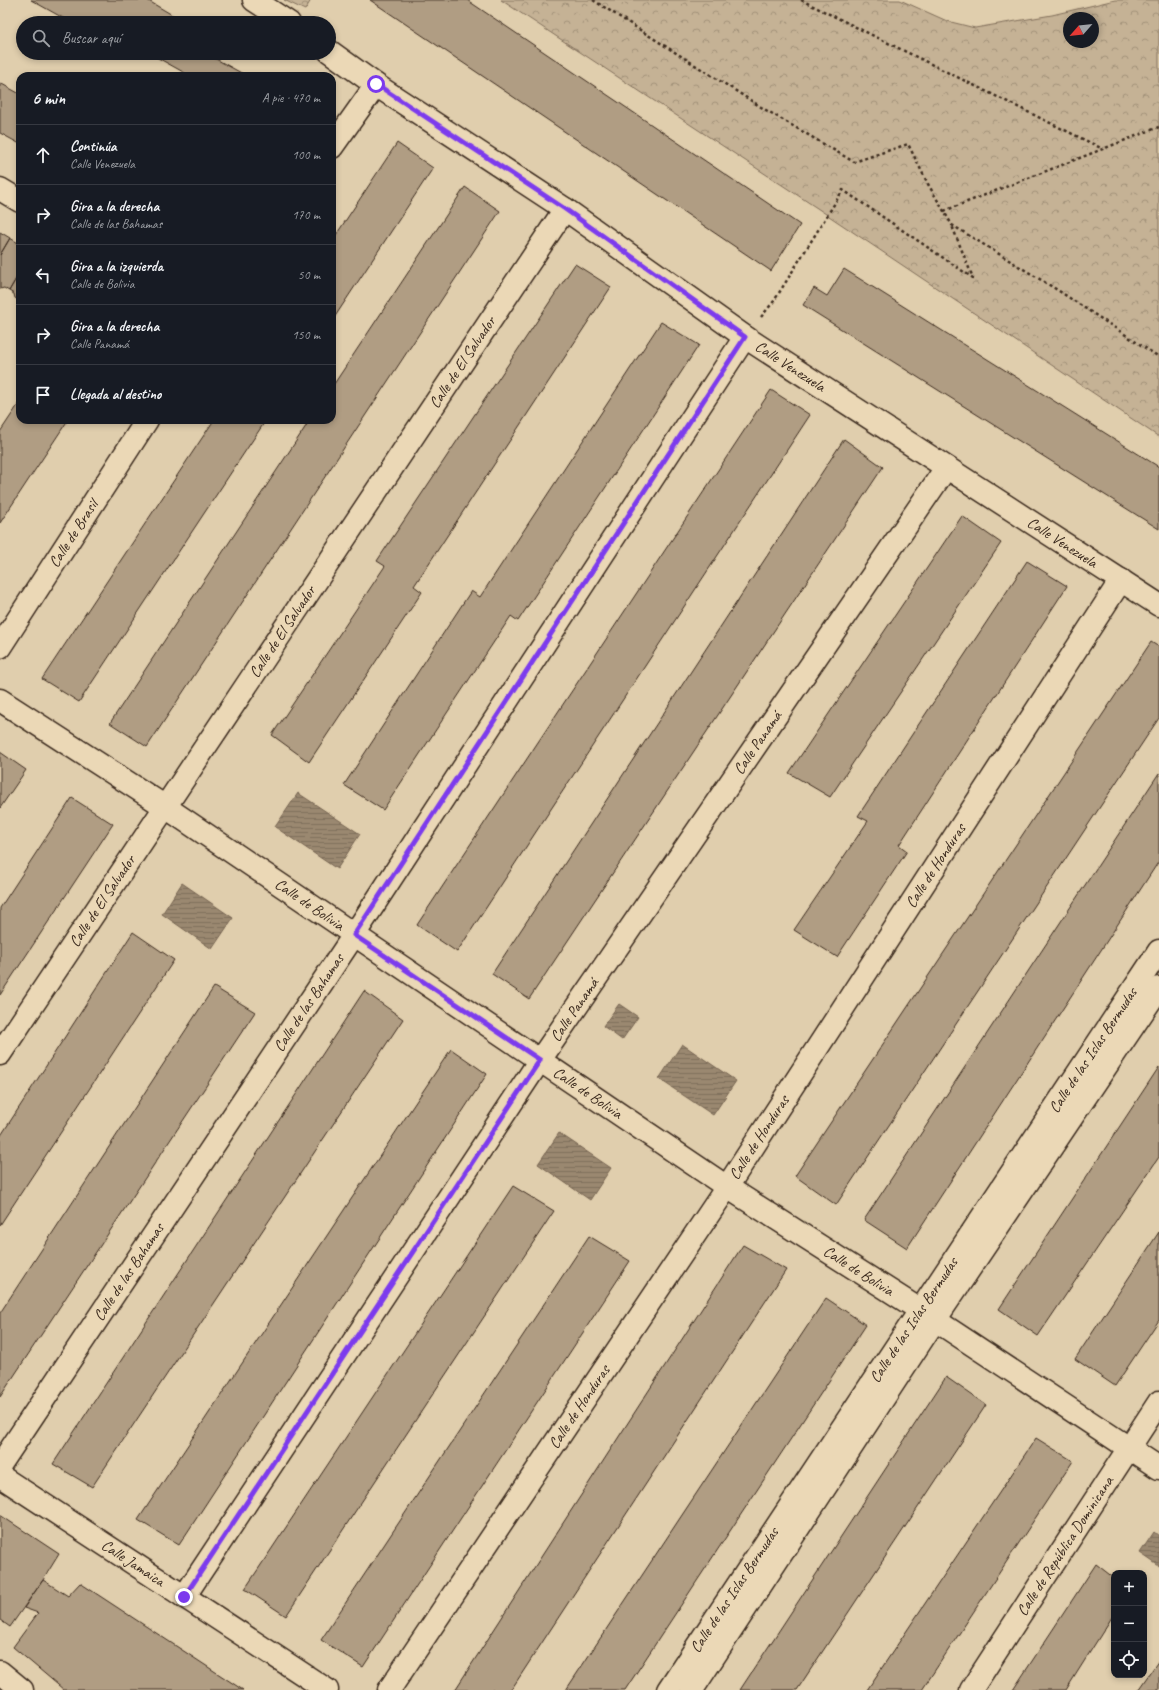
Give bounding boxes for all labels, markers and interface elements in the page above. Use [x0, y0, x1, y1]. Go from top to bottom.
north arrow [1063, 12, 1099, 48]
search box [16, 16, 336, 60]
icon: search [30, 27, 52, 49]
text: Buscar aquí [62, 29, 121, 48]
route start [367, 75, 385, 93]
text: 6 min [32, 88, 65, 109]
text: A pie · 470 m [262, 90, 320, 106]
text: Continúa [70, 137, 117, 156]
icon: ahead [32, 144, 54, 166]
text: 100 m [292, 147, 320, 163]
text: Calle Venezuela [70, 156, 135, 172]
text: Gira a la derecha [70, 197, 159, 216]
icon: right [32, 204, 54, 226]
text: 170 m [292, 207, 320, 223]
text: Calle de las Bahamas [70, 216, 162, 232]
text: Gira a la izquierda [70, 257, 163, 276]
icon: left [32, 264, 54, 286]
text: 50 m [298, 267, 320, 283]
text: Calle de Bolivia [70, 276, 134, 292]
street label: Calle de El Salvador [425, 312, 501, 412]
text: Gira a la derecha [70, 317, 159, 336]
icon: right [32, 324, 54, 346]
text: 150 m [292, 327, 320, 343]
text: Calle Panamá [70, 336, 129, 352]
street label: Calle Venezuela [751, 336, 830, 397]
icon: arrive [32, 384, 54, 406]
text: Llegada al destino [70, 385, 161, 404]
street label: Calle de Brasil [44, 493, 104, 571]
street label: Calle Venezuela [1023, 512, 1102, 573]
street label: Calle de El Salvador [245, 581, 321, 681]
street label: Calle Panamá [729, 705, 787, 778]
street label: Calle de Honduras [901, 819, 971, 912]
street label: Calle de El Salvador [64, 850, 141, 951]
street label: Calle de Bolivia [271, 874, 349, 936]
street label: Calle de las Bahamas [269, 949, 350, 1055]
street label: Calle Panamá [546, 973, 604, 1046]
street label: Calle de las Islas Bermudas [1044, 983, 1143, 1117]
street label: Calle de Bolivia [549, 1062, 627, 1124]
street label: Calle de Honduras [724, 1090, 795, 1183]
street label: Calle de las Bahamas [89, 1218, 170, 1325]
street label: Calle de Bolivia [820, 1241, 898, 1301]
street label: Calle de las Islas Bermudas [865, 1252, 963, 1387]
street label: Calle de Honduras [544, 1360, 615, 1453]
street label: Calle de República Dominicana [1012, 1471, 1118, 1620]
street label: Calle de las Islas Bermudas [686, 1522, 784, 1656]
street label: Calle Jamaica [98, 1535, 170, 1592]
map controls [1111, 1570, 1147, 1678]
button: + [1111, 1570, 1147, 1606]
route end [175, 1588, 193, 1606]
button: − [1111, 1606, 1147, 1642]
button: locate [1111, 1642, 1147, 1678]

